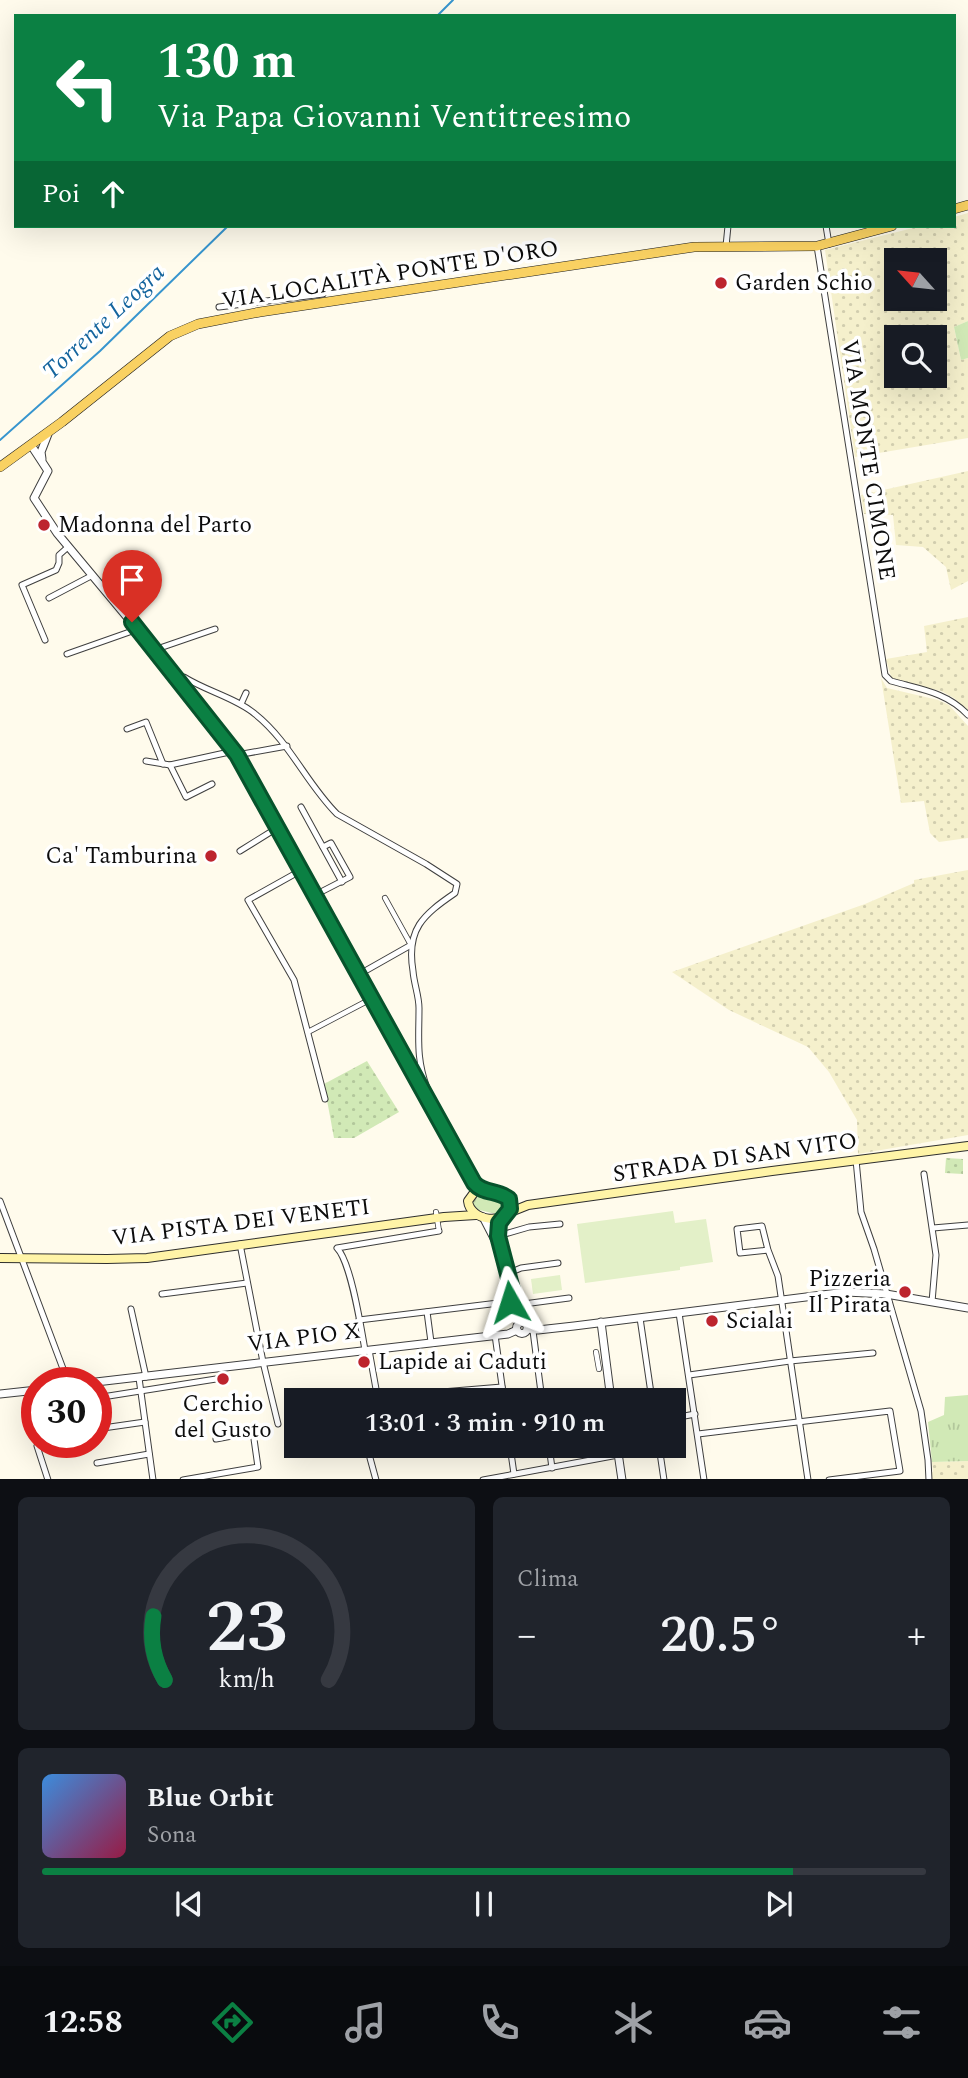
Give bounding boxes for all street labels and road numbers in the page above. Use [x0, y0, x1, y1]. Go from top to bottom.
street label: VIA LOCALITÀ PONTE D'ORO [219, 231, 561, 319]
street label: VIA MONTE CIMONE [832, 337, 904, 583]
street label: STRADA DI SAN VITO [611, 1124, 859, 1192]
street label: VIA PISTA DEI VENETI [110, 1190, 372, 1256]
street label: VIA PIO X [245, 1314, 363, 1362]

